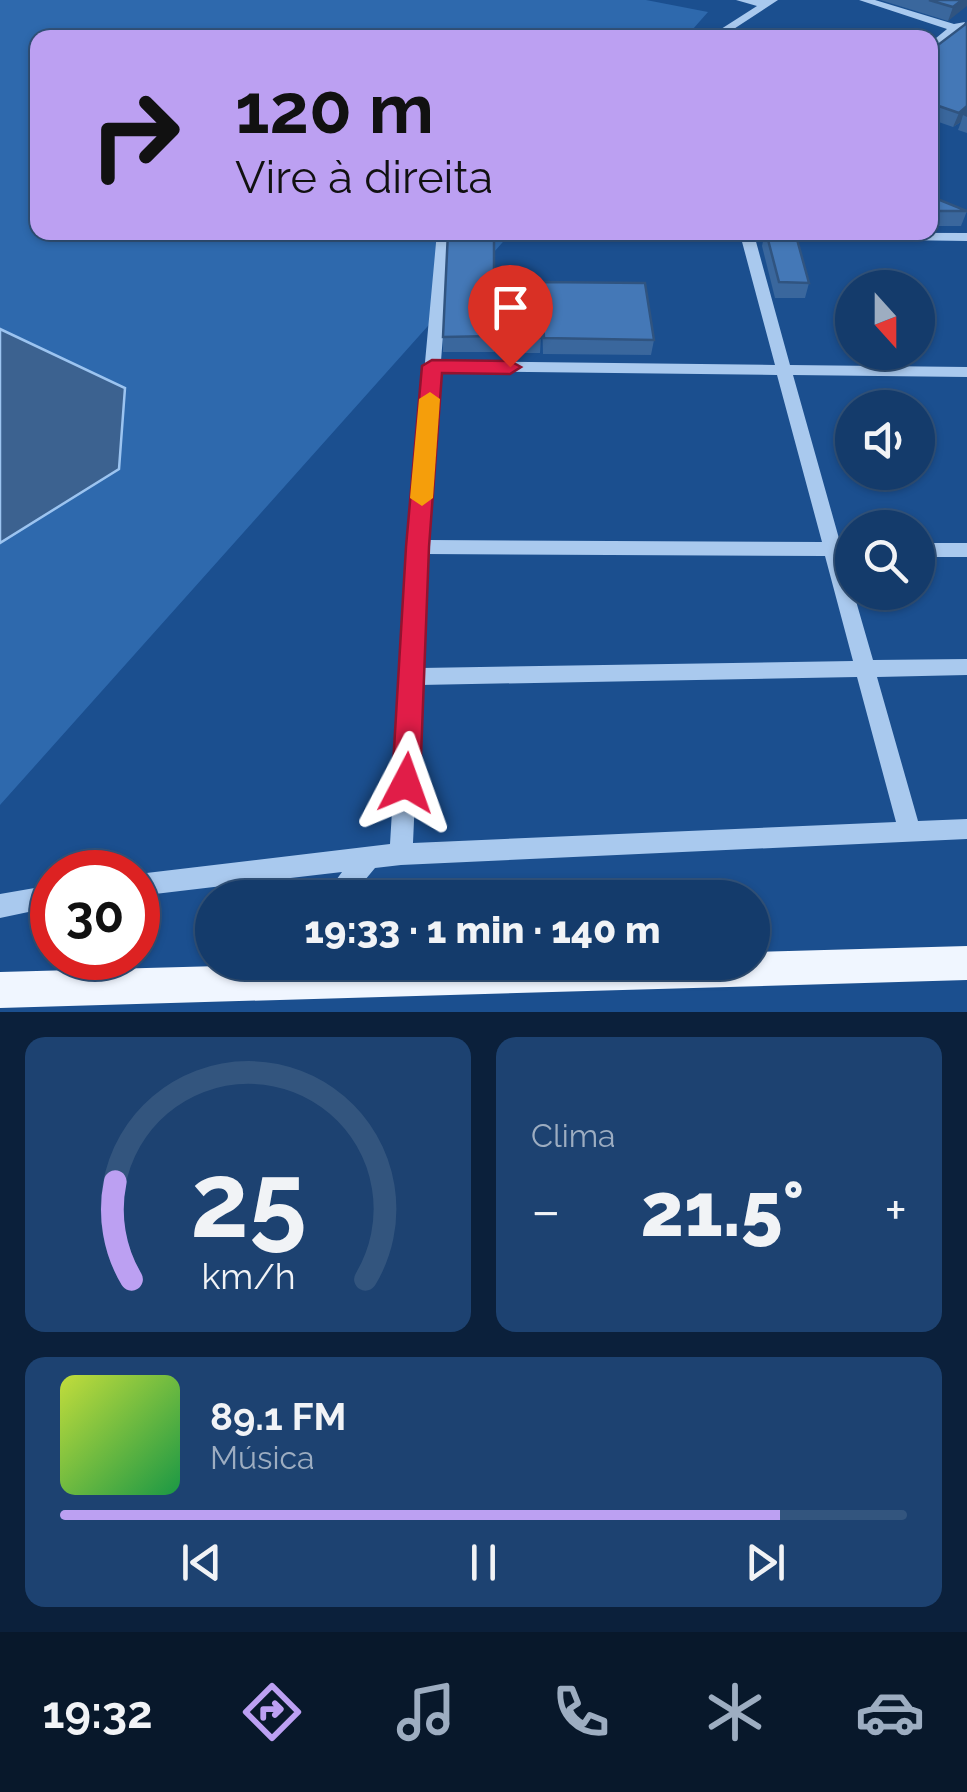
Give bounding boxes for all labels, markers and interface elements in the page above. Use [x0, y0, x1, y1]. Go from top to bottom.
text: 120 m [235, 67, 434, 149]
icon: right [70, 70, 200, 200]
text: Vire à direita [235, 151, 493, 204]
pin [468, 265, 553, 368]
north arrow [835, 270, 935, 370]
map controls [835, 270, 935, 610]
icon: arrive [483, 280, 538, 335]
button: sound [835, 390, 935, 490]
button: search [835, 510, 935, 610]
position arrow [354, 731, 458, 835]
speed limit sign: 30 [30, 850, 160, 980]
text: 19:33 · 1 min · 140 m [304, 907, 661, 952]
text: Clima [531, 1117, 615, 1154]
text: 25 [190, 1139, 306, 1261]
text: 21.5° [640, 1165, 804, 1254]
text: − [531, 1178, 561, 1243]
text: + [884, 1178, 907, 1243]
text: km/h [201, 1255, 295, 1297]
text: 89.1 FM [210, 1394, 346, 1439]
text: Música [210, 1439, 315, 1476]
icon: previous [174, 1535, 229, 1590]
icon: pause [456, 1535, 511, 1590]
icon: next [738, 1535, 793, 1590]
icon: directions [237, 1677, 307, 1747]
icon: music [391, 1677, 461, 1747]
icon: phone [546, 1677, 616, 1747]
icon: climate [700, 1677, 770, 1747]
icon: car [855, 1677, 925, 1747]
text: 19:32 [42, 1686, 153, 1739]

